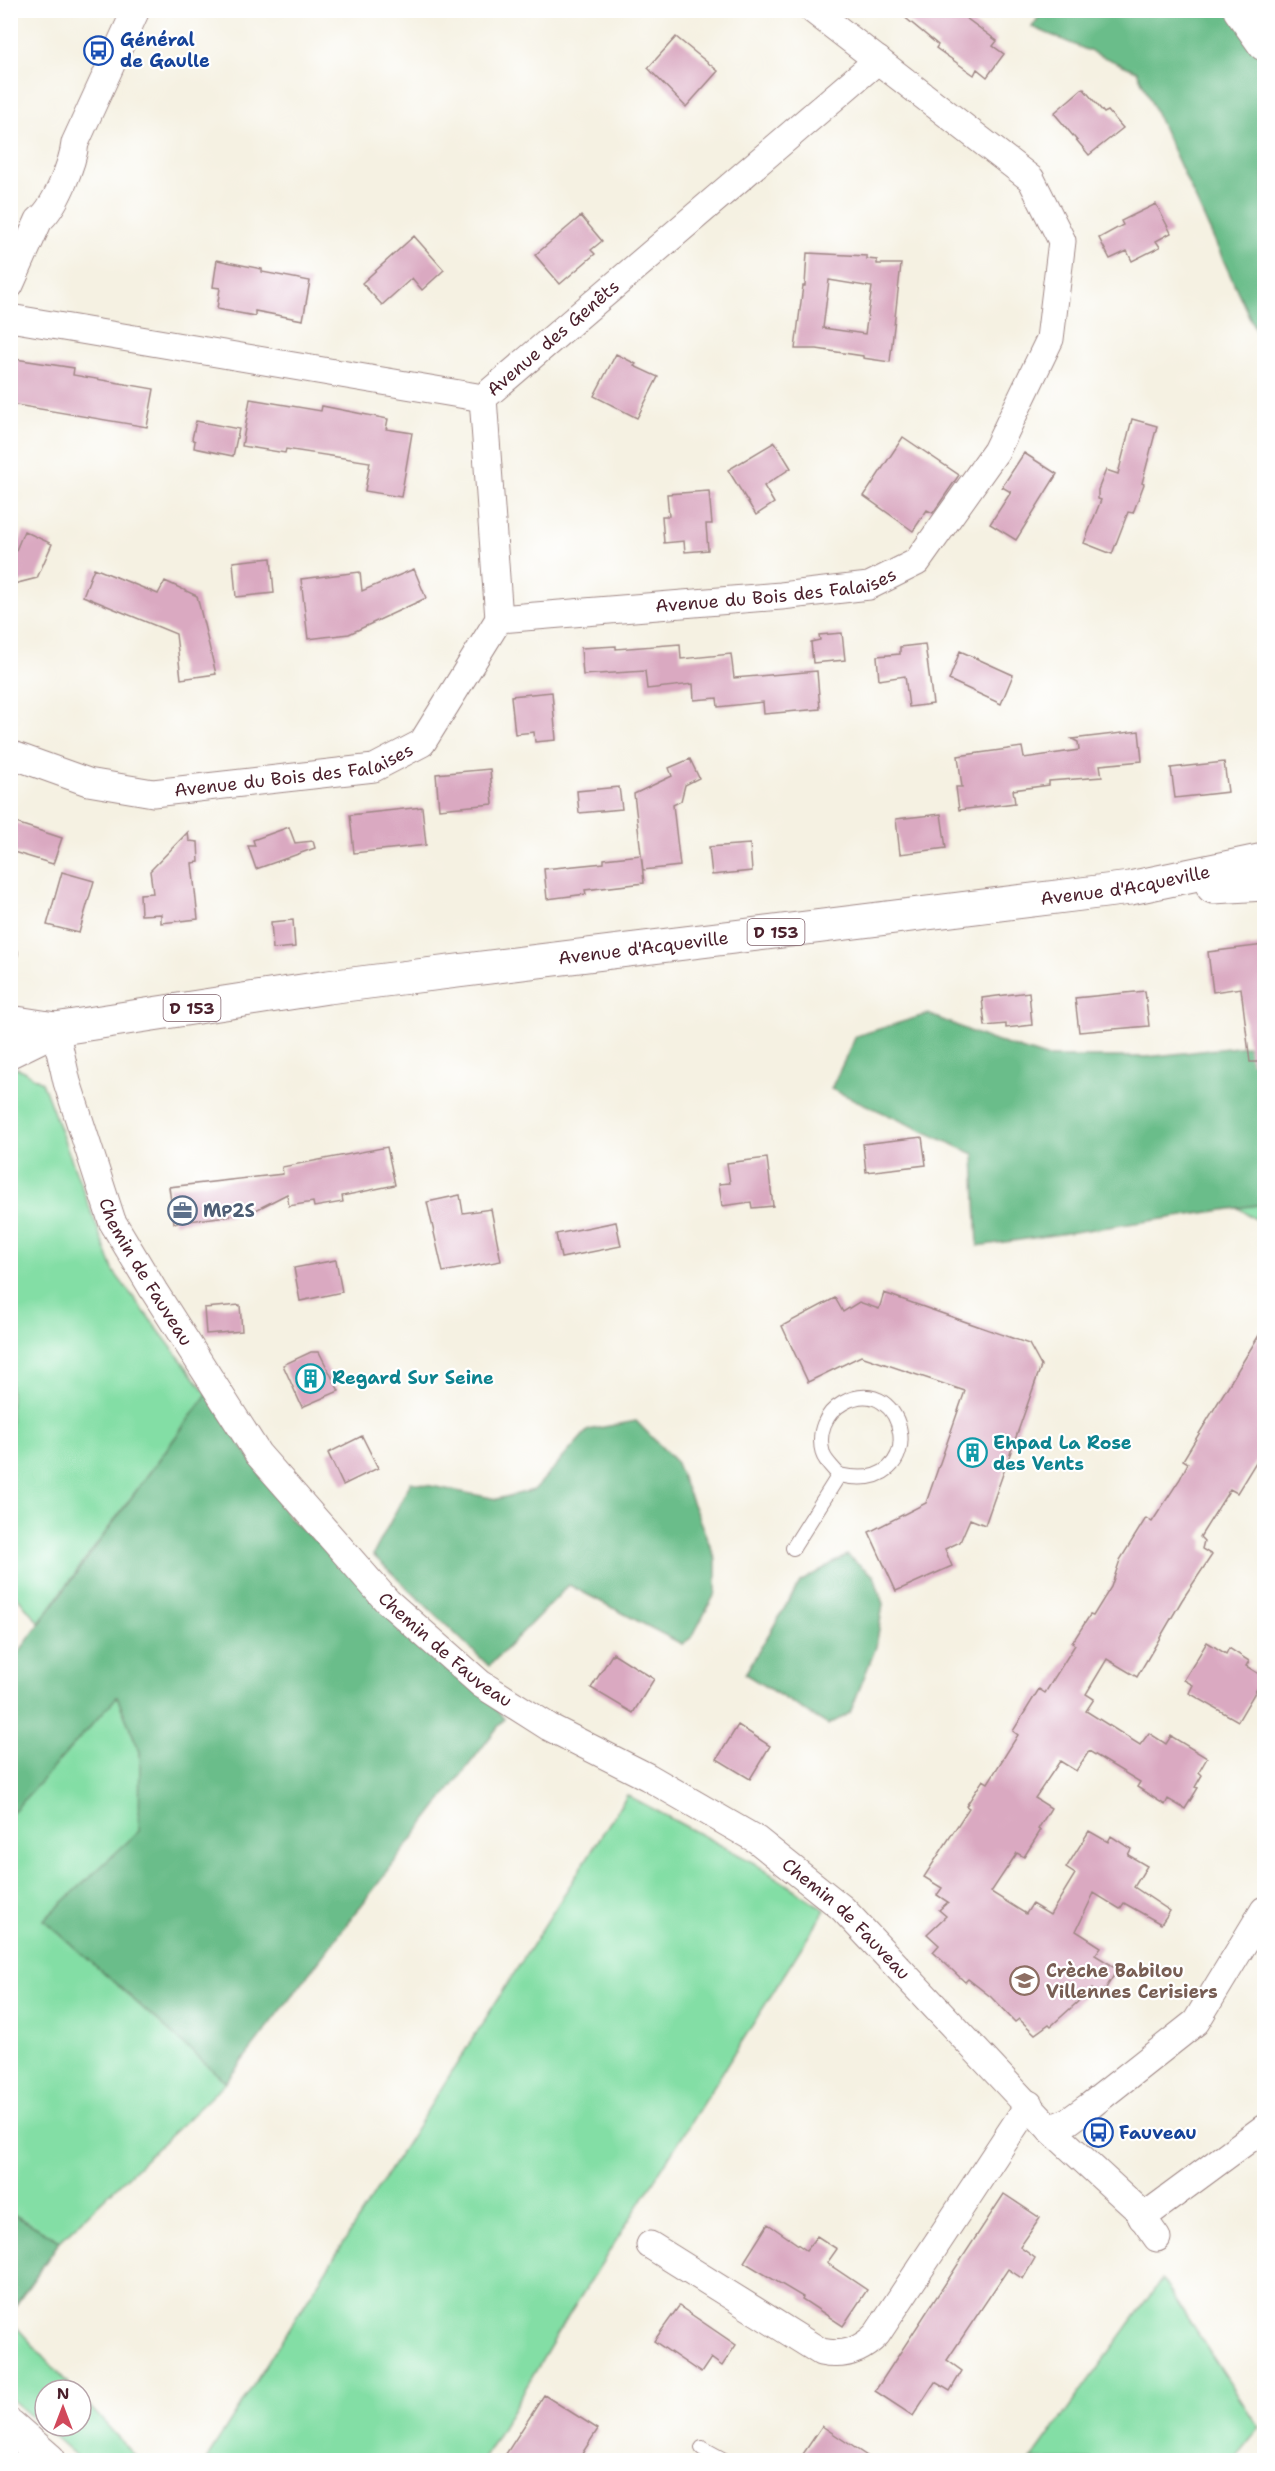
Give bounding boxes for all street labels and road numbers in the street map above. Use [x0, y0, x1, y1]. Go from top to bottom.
street label: Avenue des Genêts [482, 275, 624, 401]
street label: Avenue du Bois des Falaises [654, 562, 900, 618]
street label: Avenue du Bois des Falaises [173, 738, 417, 803]
street label: Avenue d'Acqueville [1039, 860, 1212, 911]
road number: D 153 [748, 919, 804, 945]
street label: Avenue d'Acqueville [557, 926, 730, 970]
road number: D 153 [164, 995, 220, 1021]
street label: Chemin de Fauveau [93, 1195, 198, 1351]
street label: Chemin de Fauveau [373, 1587, 517, 1713]
street label: Chemin de Fauveau [777, 1853, 916, 1985]

